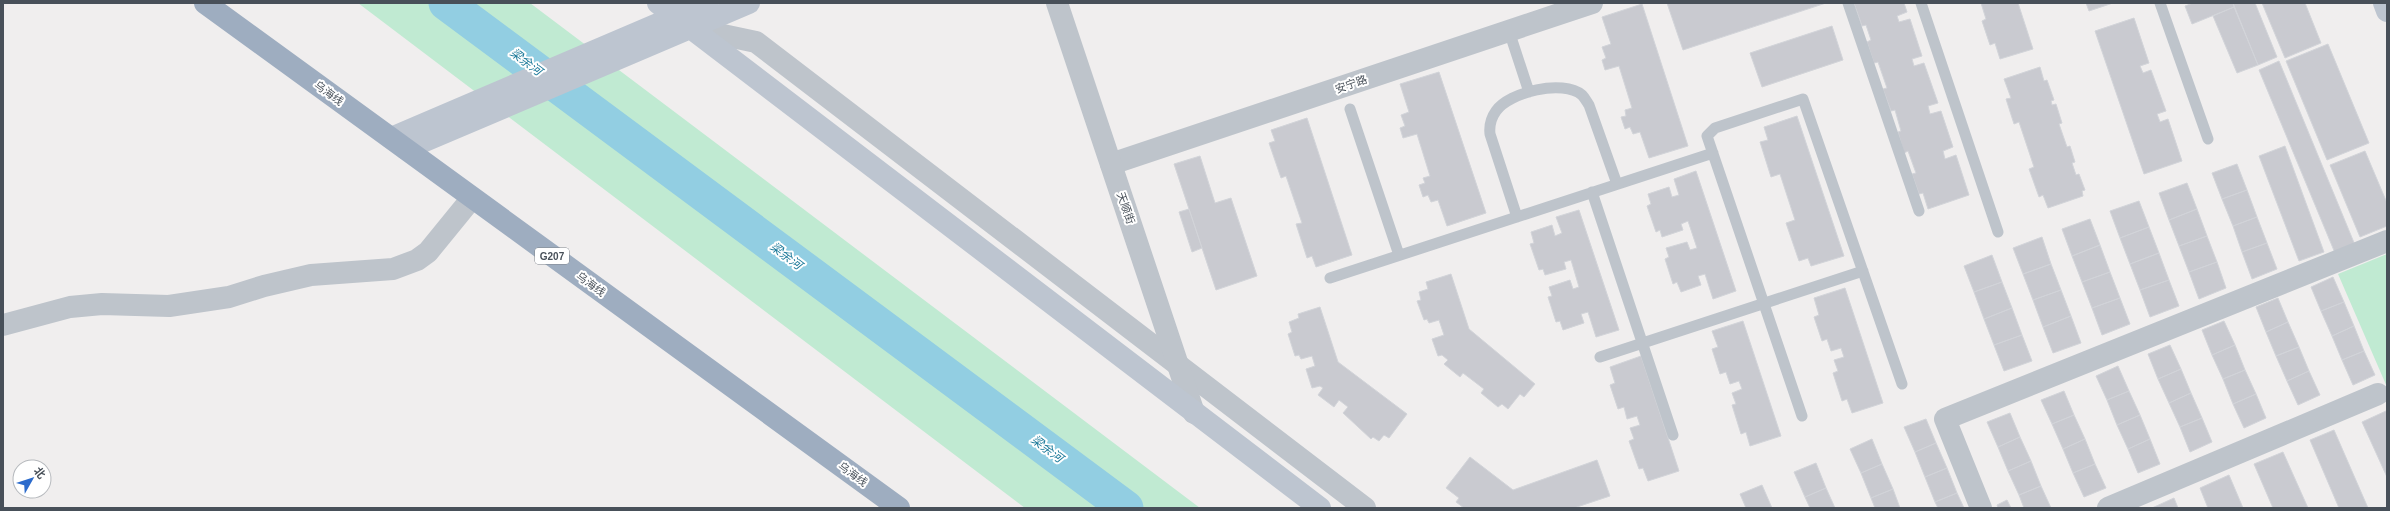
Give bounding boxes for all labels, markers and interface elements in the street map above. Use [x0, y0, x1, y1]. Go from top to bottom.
water label: 梁余河 [507, 46, 546, 80]
street label: 安宁路 [1333, 73, 1369, 95]
street label: 乌海线 [312, 78, 346, 108]
street label: 天顺街 [1115, 190, 1137, 226]
water label: 梁余河 [767, 240, 806, 274]
road number: G207 [535, 248, 569, 264]
street label: 乌海线 [574, 269, 608, 299]
water label: 梁余河 [1028, 433, 1067, 467]
north arrow [12, 459, 52, 499]
street label: 乌海线 [836, 459, 870, 489]
text: 北 [32, 465, 48, 481]

